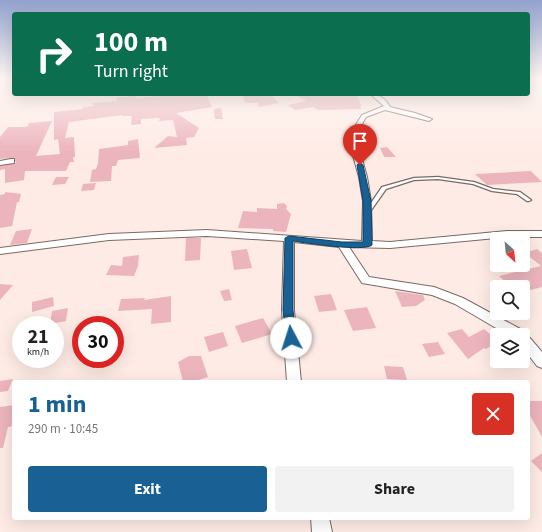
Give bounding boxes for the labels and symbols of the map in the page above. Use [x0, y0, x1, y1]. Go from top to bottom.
pin [343, 124, 377, 165]
north arrow [490, 232, 530, 272]
speed limit sign: 30 [72, 316, 124, 368]
position arrow [270, 317, 312, 359]

